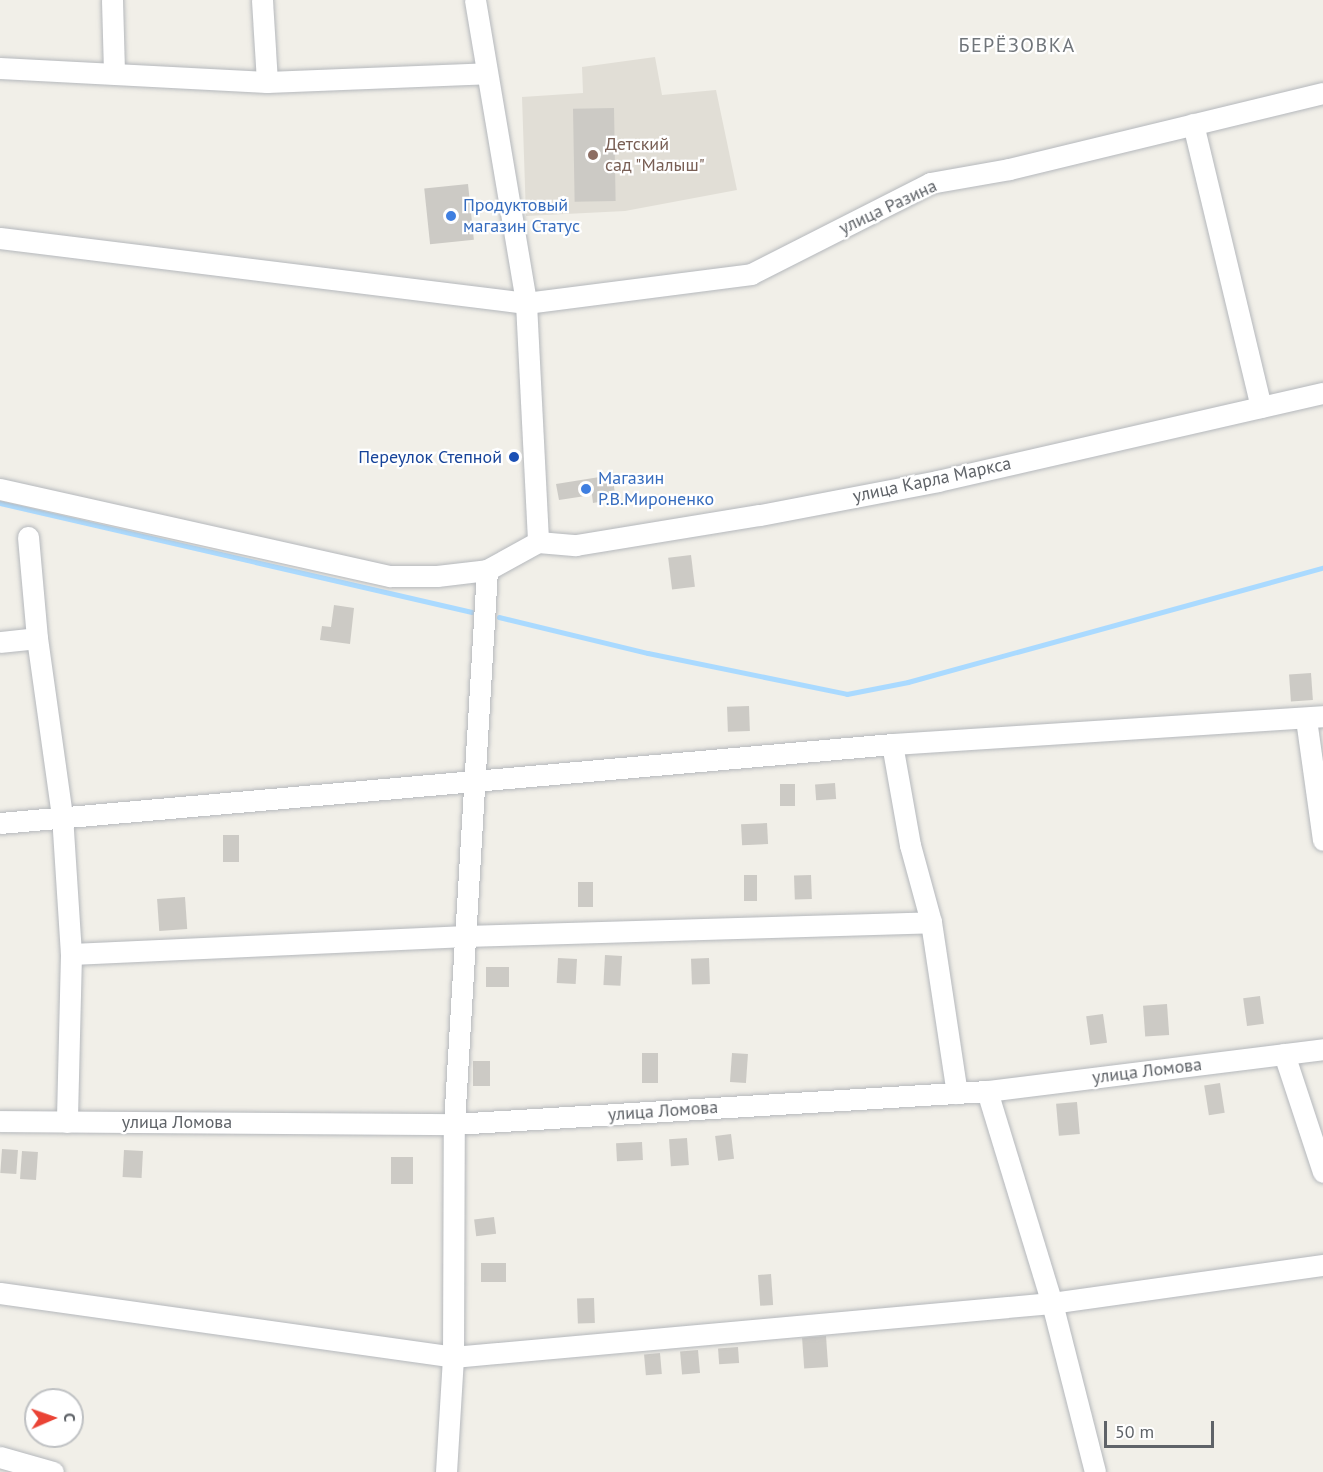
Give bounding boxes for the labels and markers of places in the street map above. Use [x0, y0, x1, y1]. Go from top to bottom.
place label: Детский сад "Малыш" [605, 134, 706, 176]
marker: Детский сад "Малыш" [586, 148, 600, 162]
place label: Продуктовый магазин Статус [463, 195, 580, 238]
marker: Продуктовый магазин Статус [444, 209, 458, 223]
place label: Переулок Степной [358, 446, 502, 468]
marker: Переулок Степной [507, 450, 521, 464]
place label: Магазин Р.В.Мироненко [598, 468, 714, 510]
marker: Магазин Р.В.Мироненко [579, 482, 593, 496]

